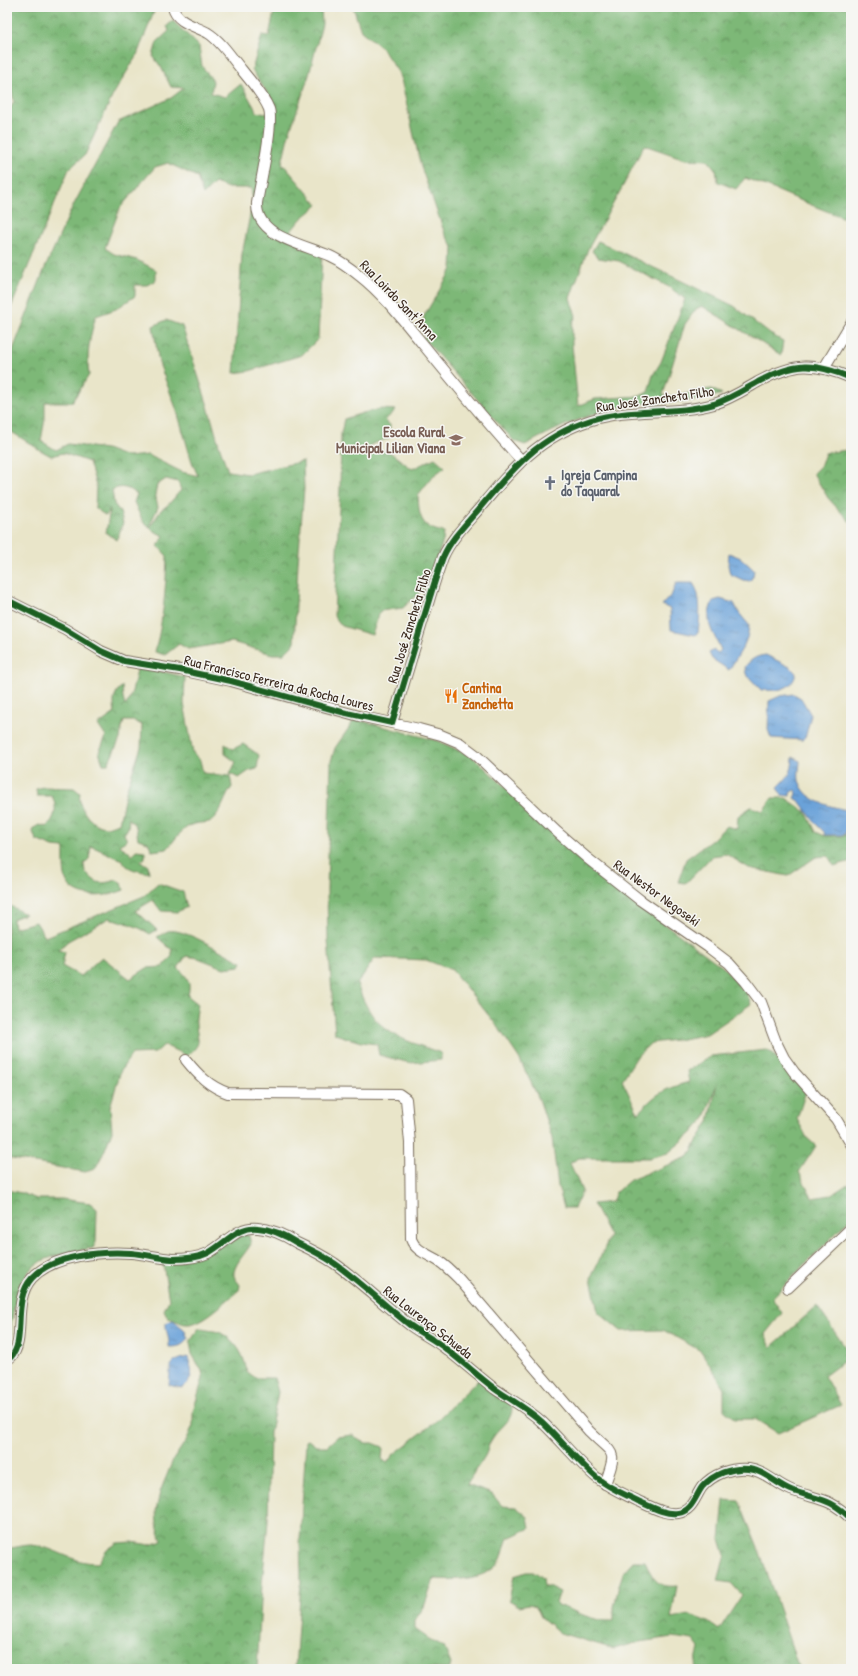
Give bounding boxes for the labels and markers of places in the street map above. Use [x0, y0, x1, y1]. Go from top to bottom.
place label: Escola Rural Municipal Lilian Viana [336, 422, 446, 459]
school or university icon: Escola Rural Municipal Lilian Viana [448, 432, 464, 448]
place label: Igreja Campina do Taquaral [561, 465, 638, 502]
church icon: Igreja Campina do Taquaral [542, 475, 558, 491]
place label: Cantina Zanchetta [462, 678, 513, 713]
restaurant icon: Cantina Zanchetta [443, 688, 459, 704]

